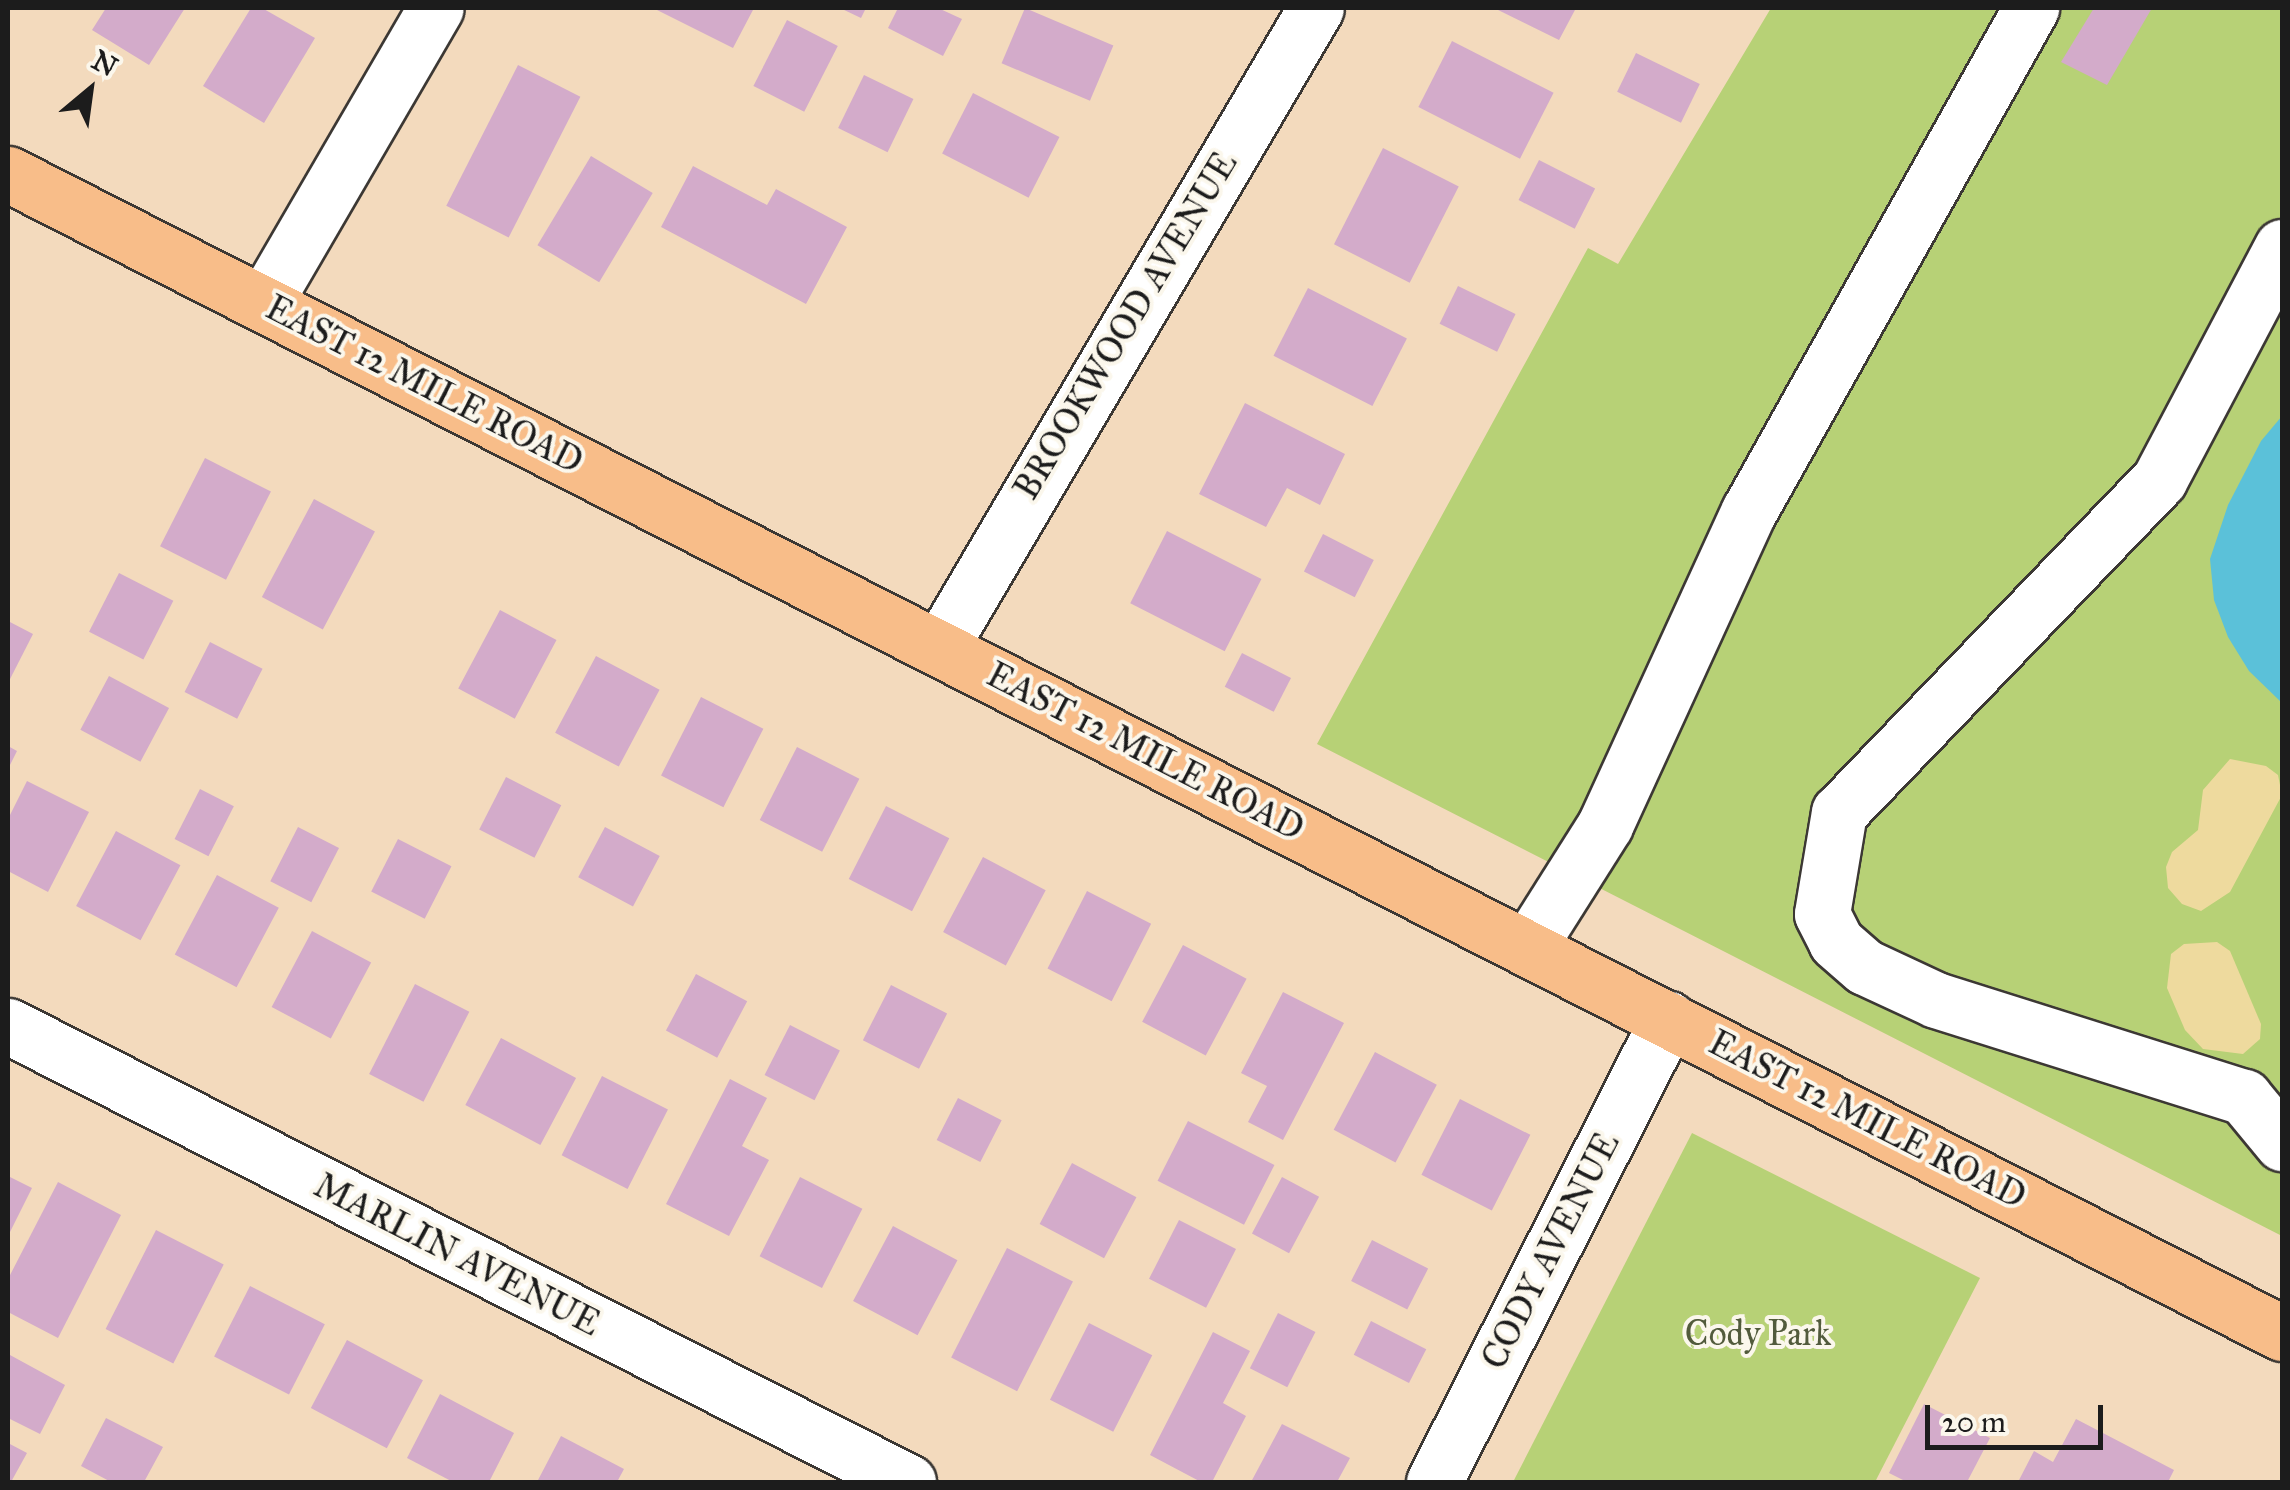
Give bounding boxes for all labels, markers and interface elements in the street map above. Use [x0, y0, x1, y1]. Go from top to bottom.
north arrow [40, 40, 140, 140]
text: N [86, 42, 124, 84]
street label: BROOKWOOD AVENUE [1006, 145, 1246, 507]
street label: EAST 12 MILE ROAD [259, 287, 589, 483]
street label: EAST 12 MILE ROAD [980, 654, 1310, 850]
street label: EAST 12 MILE ROAD [1702, 1022, 2032, 1218]
street label: CODY AVENUE [1473, 1126, 1629, 1376]
street label: MARLIN AVENUE [307, 1165, 607, 1345]
park label: Cody Park [1685, 1313, 1831, 1355]
scale bar [1930, 1385, 2108, 1447]
text: 20 m [1942, 1404, 2006, 1440]

